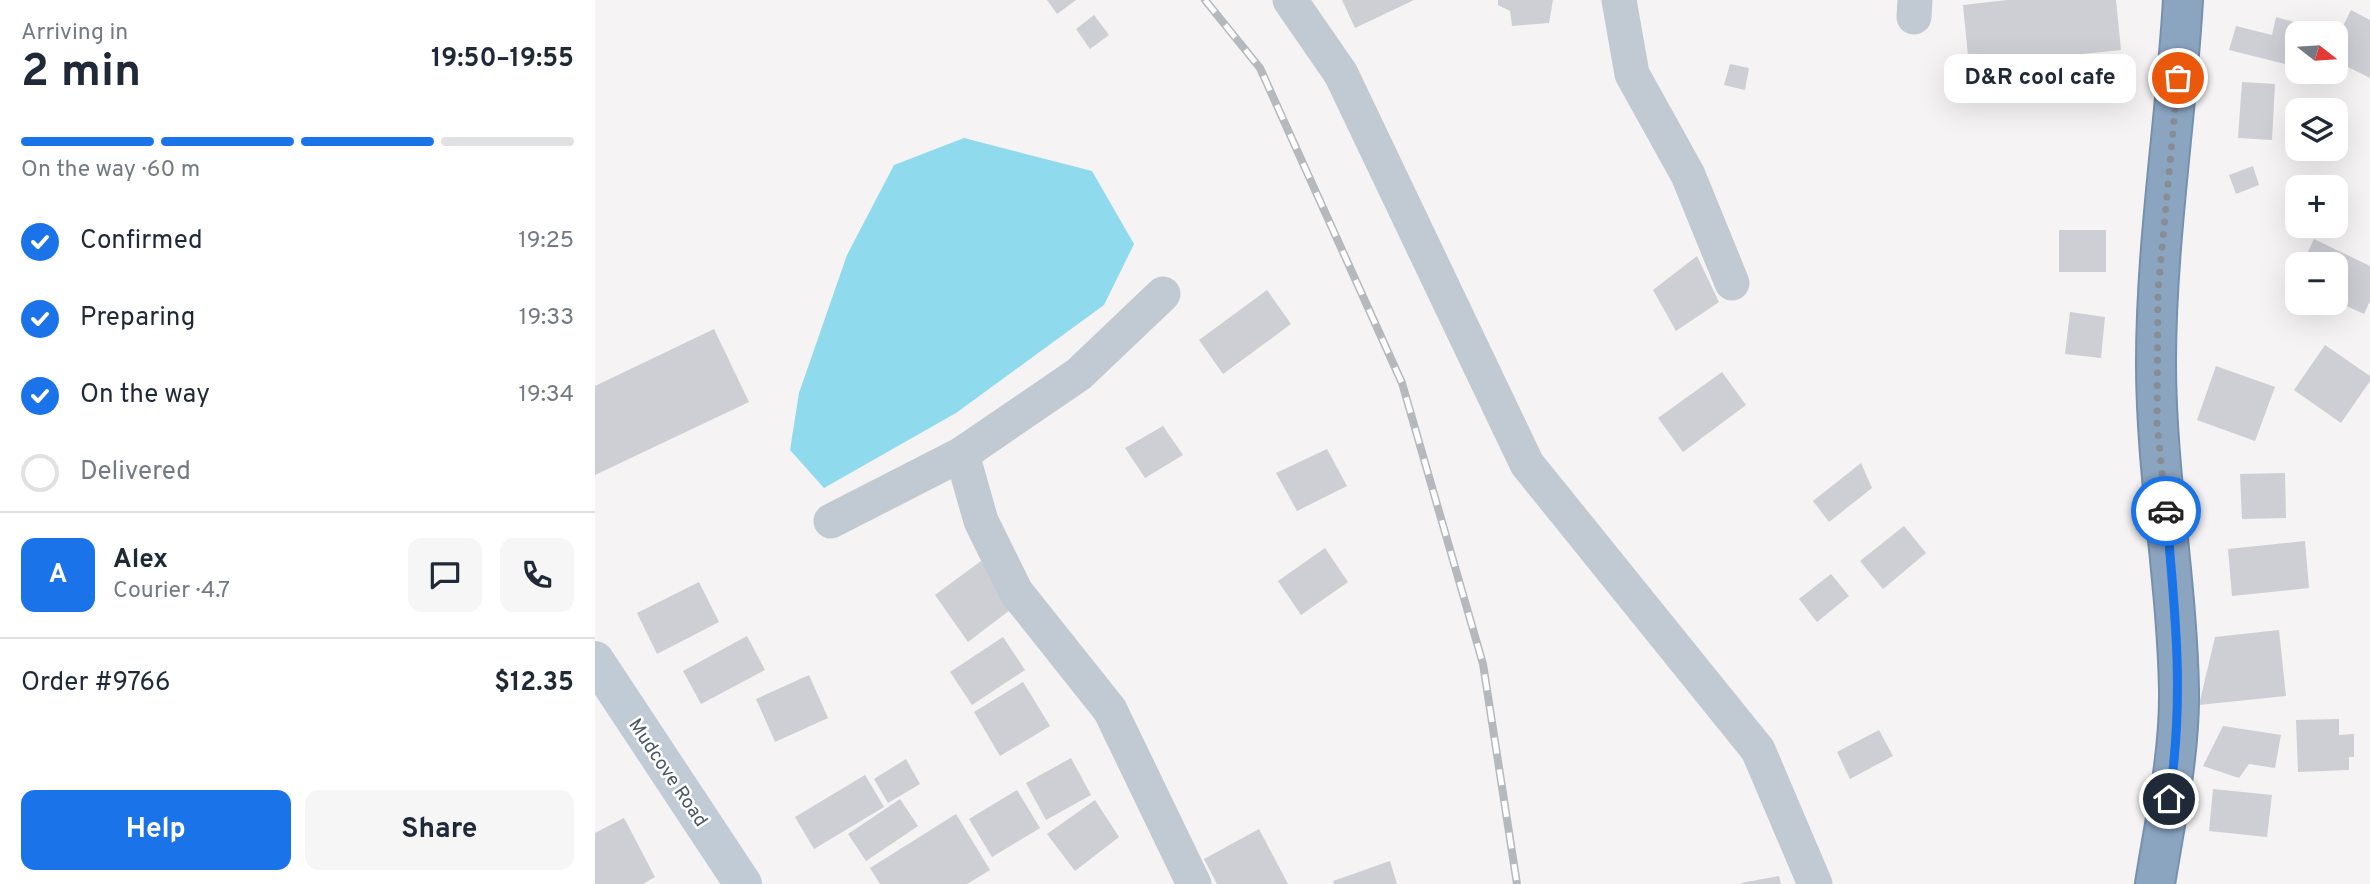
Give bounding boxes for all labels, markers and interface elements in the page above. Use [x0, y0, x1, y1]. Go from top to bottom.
text: Arriving in [21, 19, 128, 48]
north arrow [2285, 21, 2349, 84]
map controls [2285, 21, 2348, 315]
text: 19:50–19:55 [431, 43, 574, 76]
text: 2 min [21, 44, 141, 103]
pin [2148, 48, 2208, 108]
callout: D&R cool cafe [1943, 54, 2136, 102]
icon: bag [2159, 59, 2197, 97]
text: D&R cool cafe [1964, 64, 2116, 93]
button: layers [2285, 98, 2348, 161]
text: On the way · 60 m [21, 156, 200, 185]
button: + [2285, 175, 2348, 238]
icon: check [21, 223, 59, 261]
text: Confirmed [80, 225, 203, 258]
text: 19:25 [518, 227, 574, 256]
button: − [2285, 252, 2348, 315]
icon: check [21, 300, 59, 338]
text: Preparing [80, 302, 195, 335]
text: 19:33 [519, 304, 574, 333]
icon: check [21, 377, 59, 415]
text: On the way [80, 379, 210, 412]
text: 19:34 [518, 381, 574, 410]
text: Delivered [80, 456, 191, 489]
courier [2131, 476, 2201, 546]
icon: car [2147, 492, 2185, 530]
button: chat [408, 538, 482, 612]
button: phone [500, 538, 574, 612]
text: Alex [113, 544, 168, 577]
text: A [49, 559, 67, 592]
text: Courier · 4.7 [113, 577, 230, 606]
text: Order #9766 [21, 667, 170, 700]
text: $12.35 [494, 667, 574, 700]
street label: Mudcove Road [622, 715, 712, 832]
pin [2139, 769, 2199, 829]
icon: home [2150, 780, 2188, 818]
button: Help [21, 790, 291, 870]
button: Share [305, 790, 574, 870]

